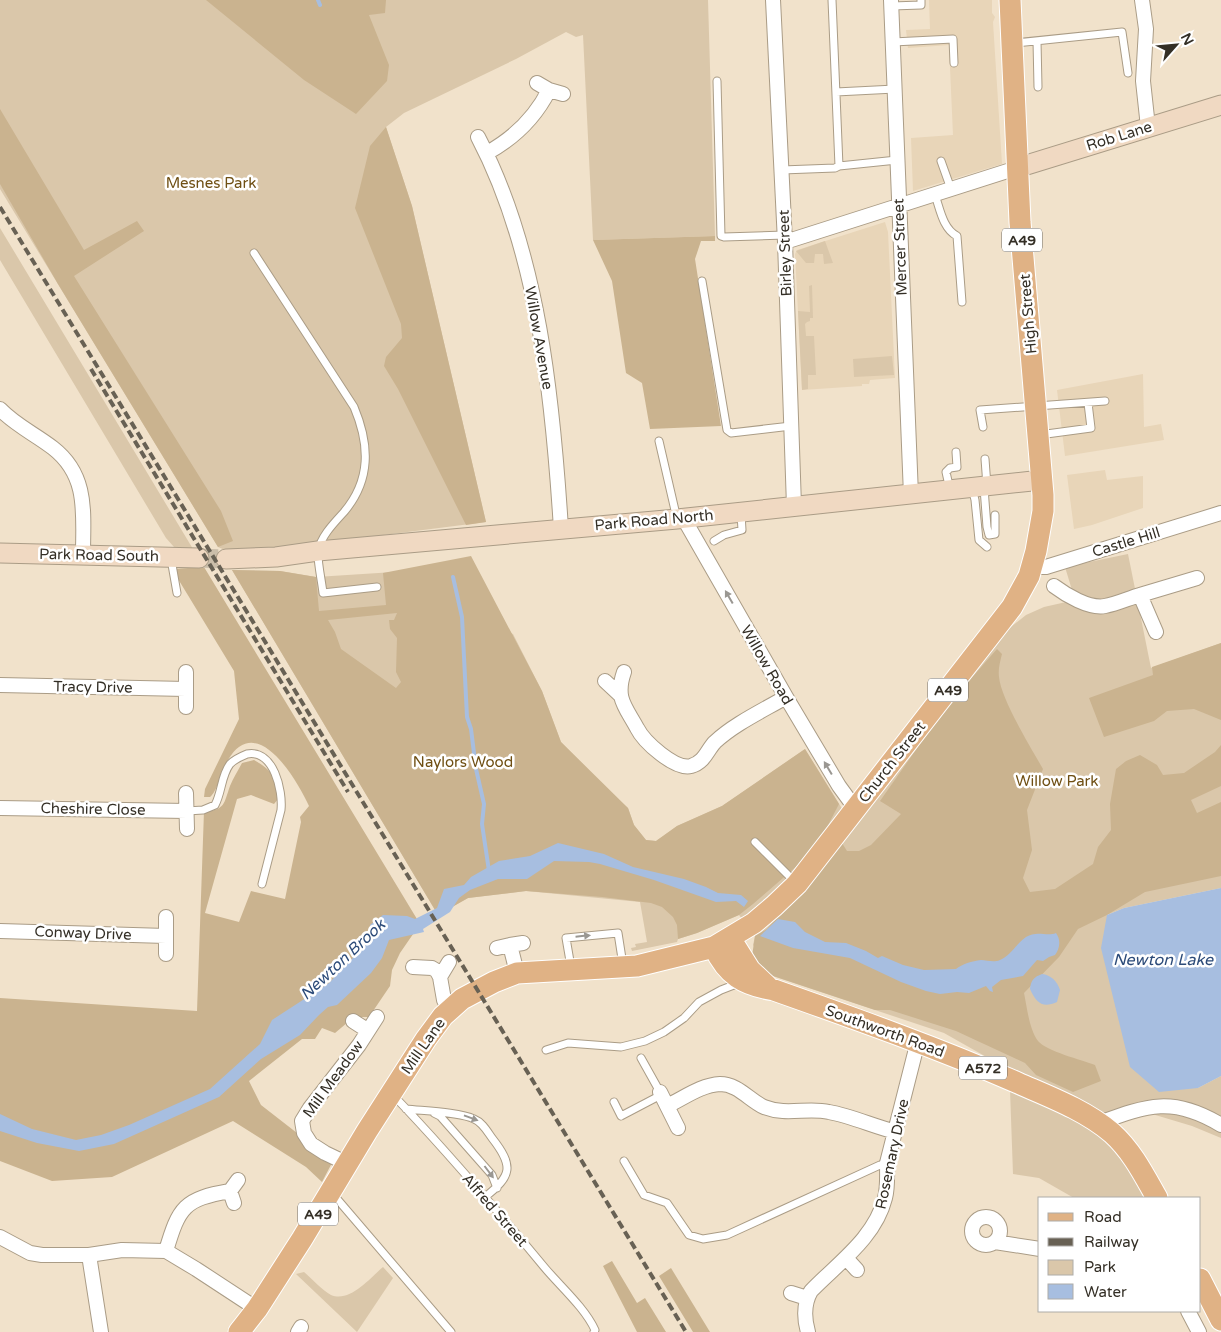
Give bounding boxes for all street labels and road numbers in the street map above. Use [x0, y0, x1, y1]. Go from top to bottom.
street label: Rob Lane [1084, 117, 1154, 155]
street label: Mercer Street [889, 198, 911, 296]
street label: Birley Street [774, 209, 796, 297]
road number: A49 [1002, 228, 1042, 252]
street label: High Street [1016, 273, 1040, 355]
street label: Willow Avenue [521, 285, 557, 391]
street label: Park Road North [594, 506, 714, 534]
street label: Castle Hill [1090, 523, 1162, 561]
street label: Park Road South [39, 545, 159, 565]
street label: Willow Road [737, 622, 797, 708]
street label: Tracy Drive [53, 677, 133, 697]
road number: A49 [928, 678, 968, 702]
street label: Church Street [855, 718, 929, 806]
street label: Cheshire Close [40, 799, 146, 819]
street label: Conway Drive [34, 922, 132, 944]
street label: Southworth Road [823, 1001, 947, 1061]
street label: Mill Lane [397, 1015, 449, 1077]
street label: Mill Meadow [299, 1037, 367, 1121]
road number: A572 [959, 1056, 1007, 1080]
street label: Rosemary Drive [872, 1097, 912, 1211]
street label: Alfred Street [458, 1170, 532, 1250]
road number: A49 [298, 1202, 338, 1226]

